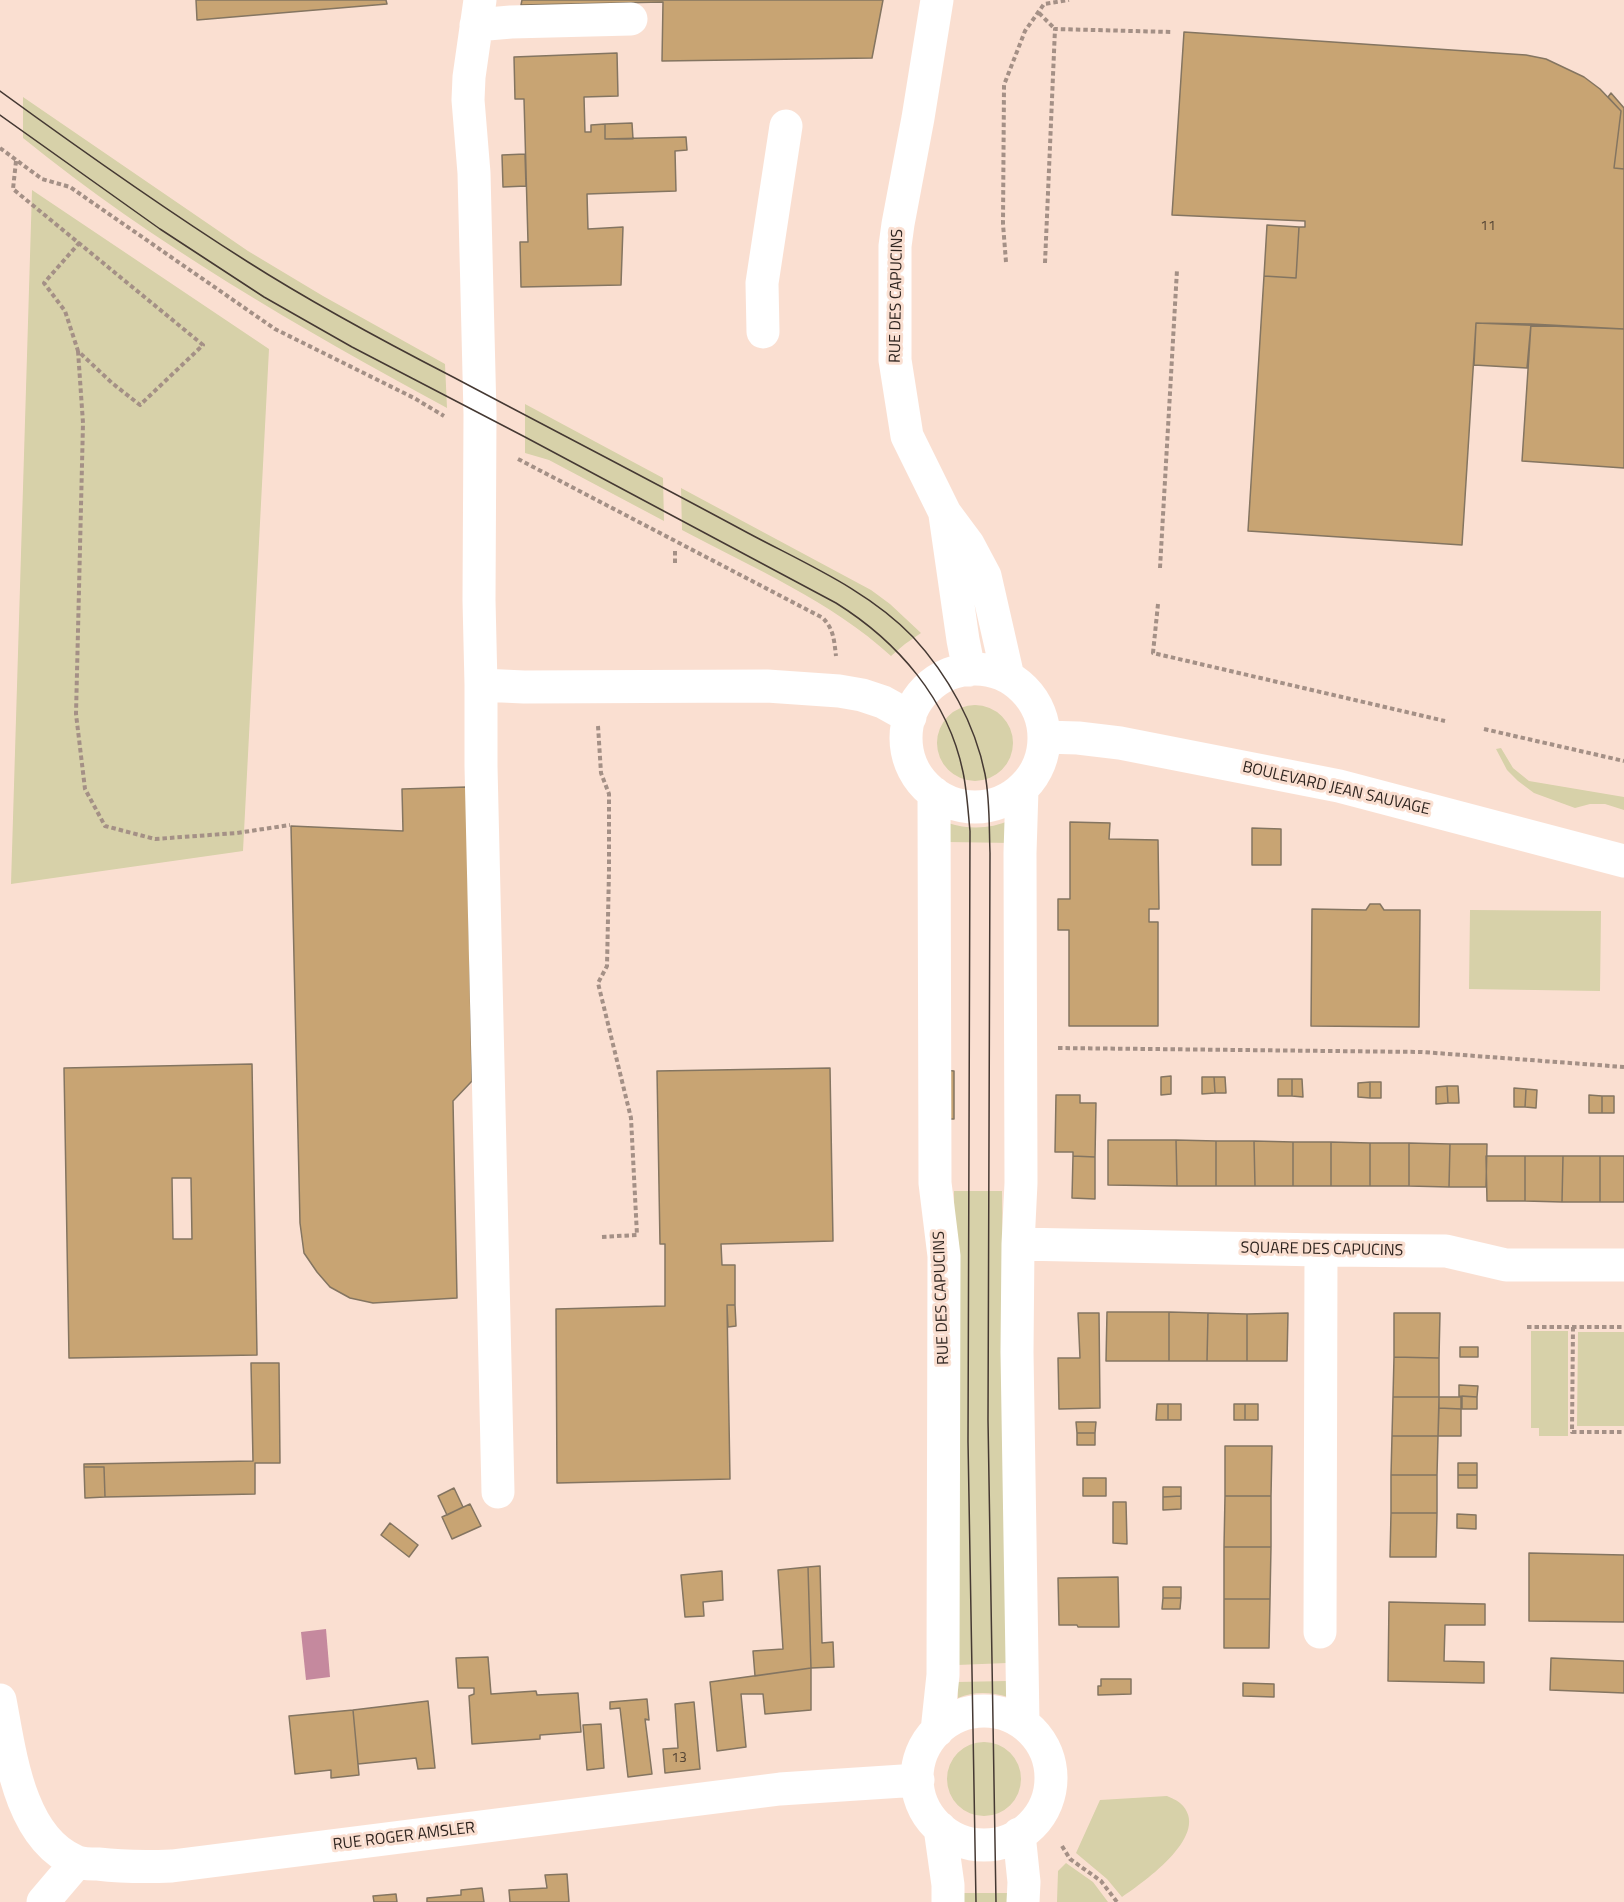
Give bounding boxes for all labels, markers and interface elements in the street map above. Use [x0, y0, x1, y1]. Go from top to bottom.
house number: 11 [1480, 219, 1496, 235]
street label: RUE DES CAPUCINS [886, 229, 908, 363]
street label: BOULEVARD JEAN SAUVAGE [1240, 758, 1432, 820]
street label: RUE DES CAPUCINS [930, 1231, 954, 1365]
street label: SQUARE DES CAPUCINS [1241, 1239, 1403, 1261]
house number: 13 [671, 1751, 687, 1767]
street label: RUE ROGER AMSLER [332, 1819, 476, 1855]

